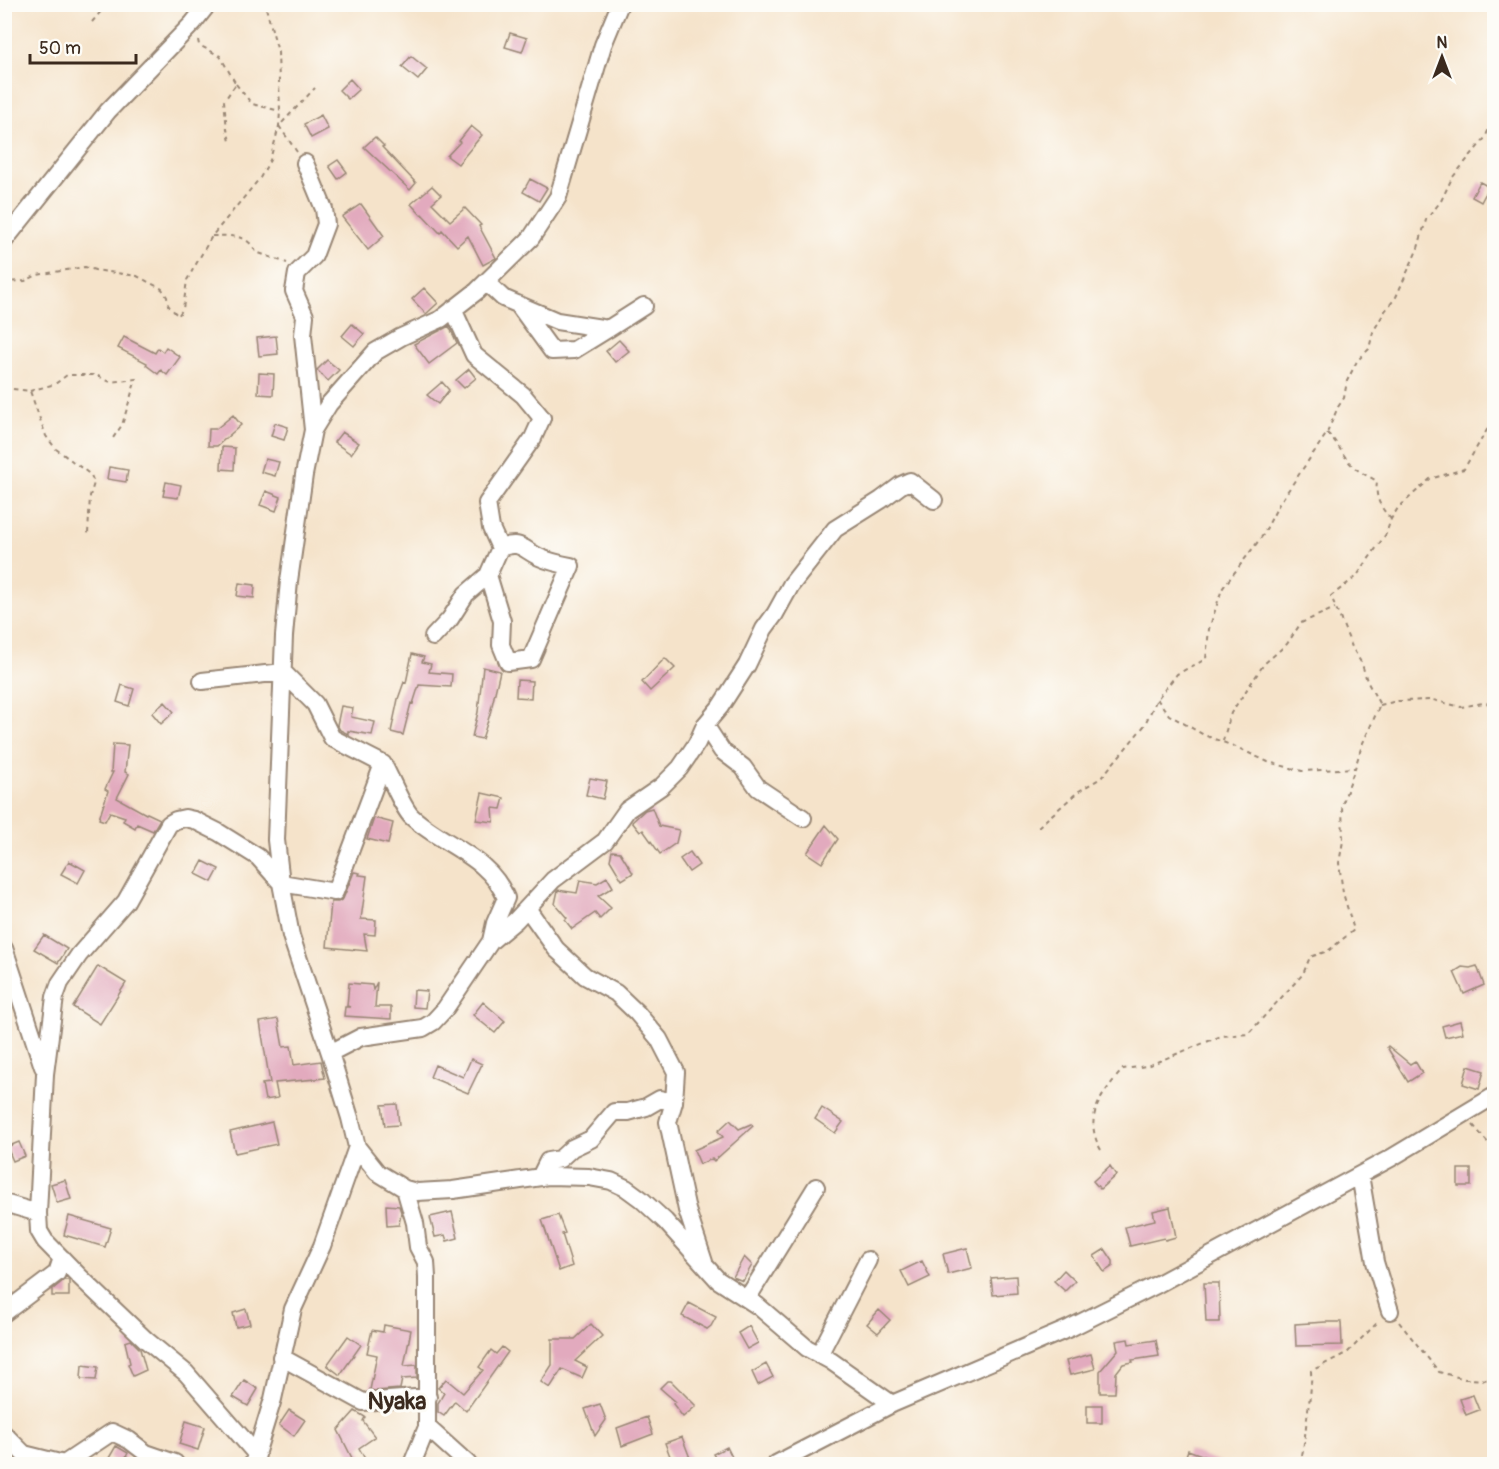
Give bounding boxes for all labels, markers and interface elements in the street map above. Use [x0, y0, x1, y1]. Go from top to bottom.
scale bar [30, 27, 136, 65]
north arrow [1412, 27, 1472, 87]
text: N [1437, 33, 1448, 53]
text: 50 m [39, 37, 81, 60]
district label: Nyaka [368, 1387, 426, 1416]

